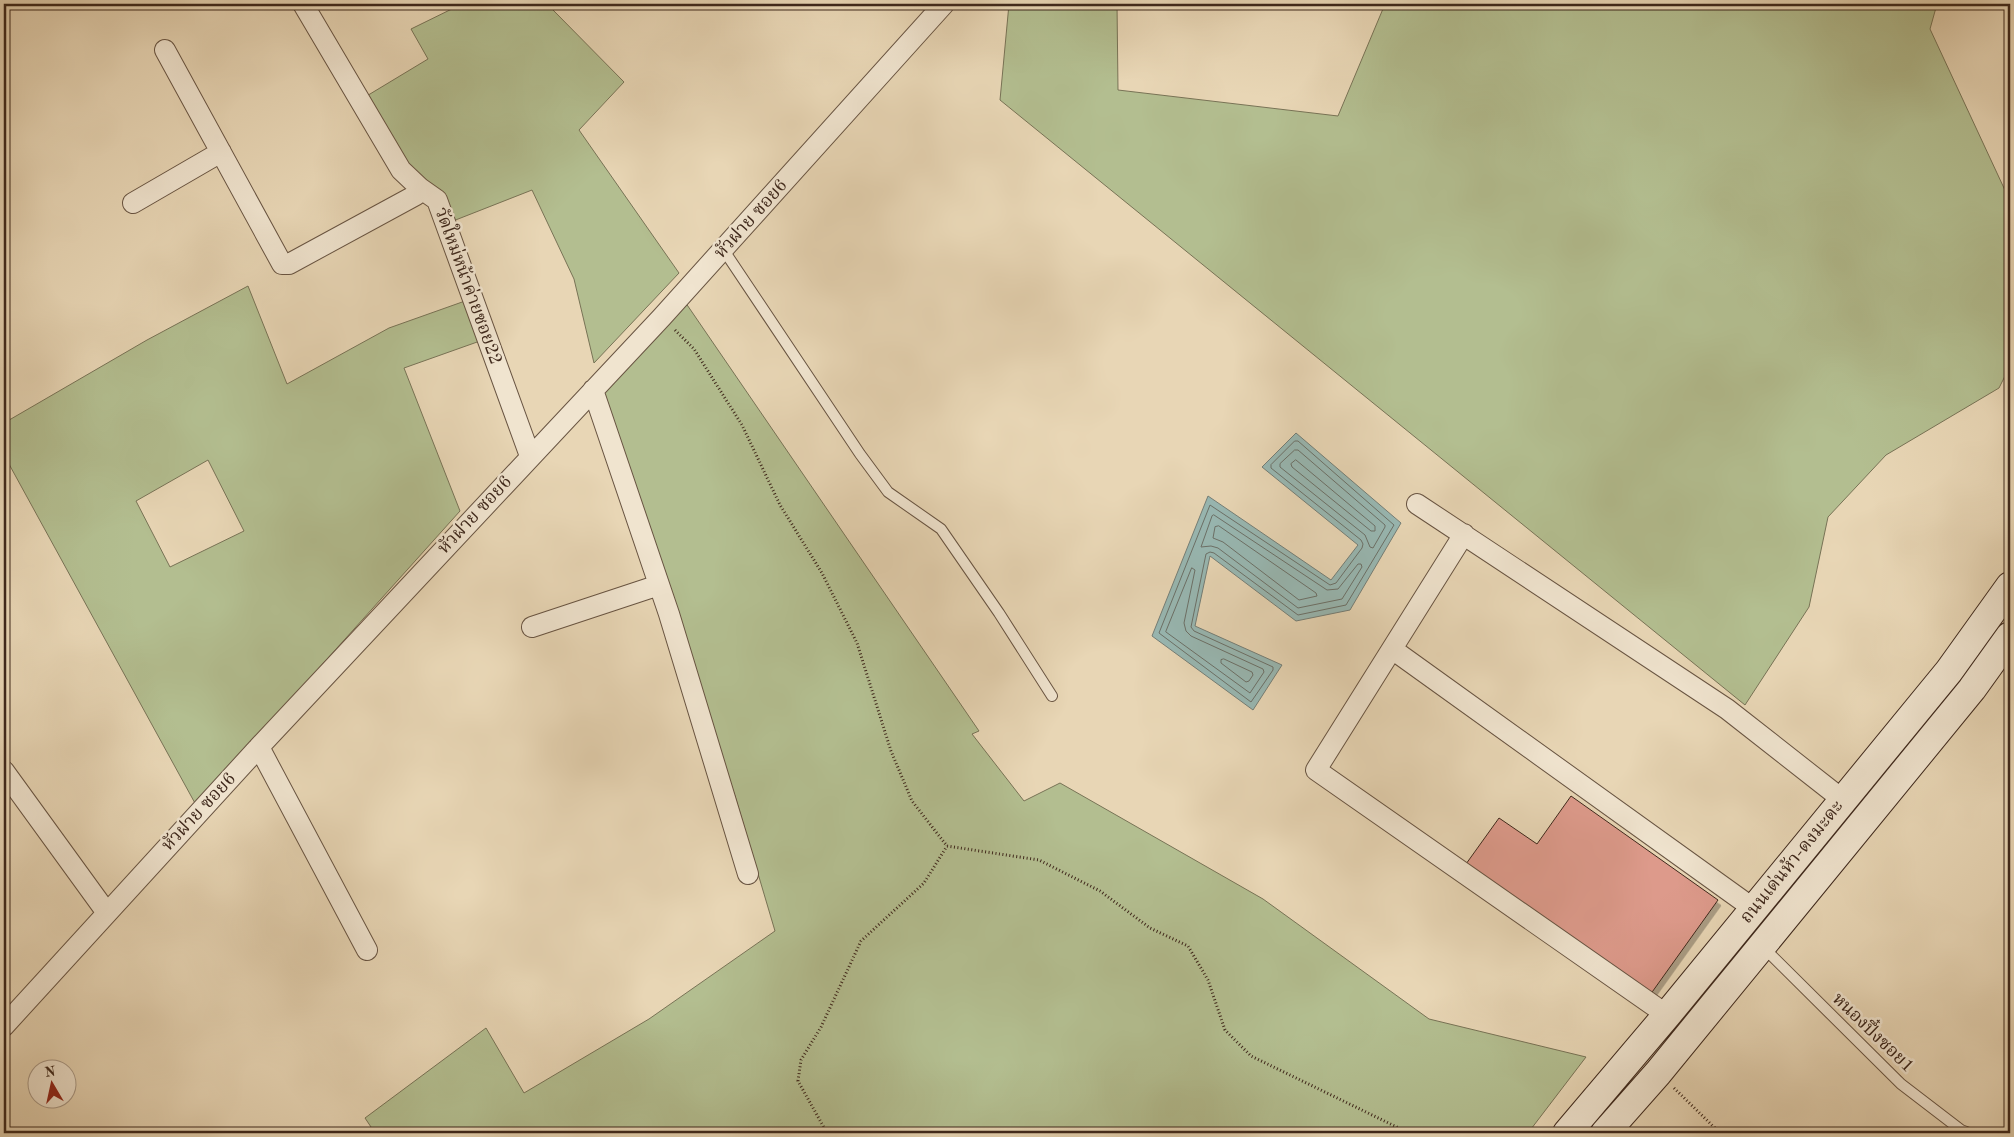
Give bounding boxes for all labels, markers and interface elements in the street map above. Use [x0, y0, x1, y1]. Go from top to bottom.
street label: หัวฝาย ซอย6 [710, 175, 791, 262]
street label: วัดใหม่หน้าค่ายซอย22 [431, 204, 509, 367]
street label: หัวฝาย ซอย6 [434, 472, 516, 558]
street label: หัวฝาย ซอย6 [158, 769, 240, 855]
street label: ถนนเด่นห้า-ดงมะดะ [1736, 796, 1847, 927]
street label: หนองปึ๋งซอย1 [1829, 986, 1921, 1076]
north arrow [28, 1060, 78, 1110]
text: N [44, 1064, 57, 1080]

